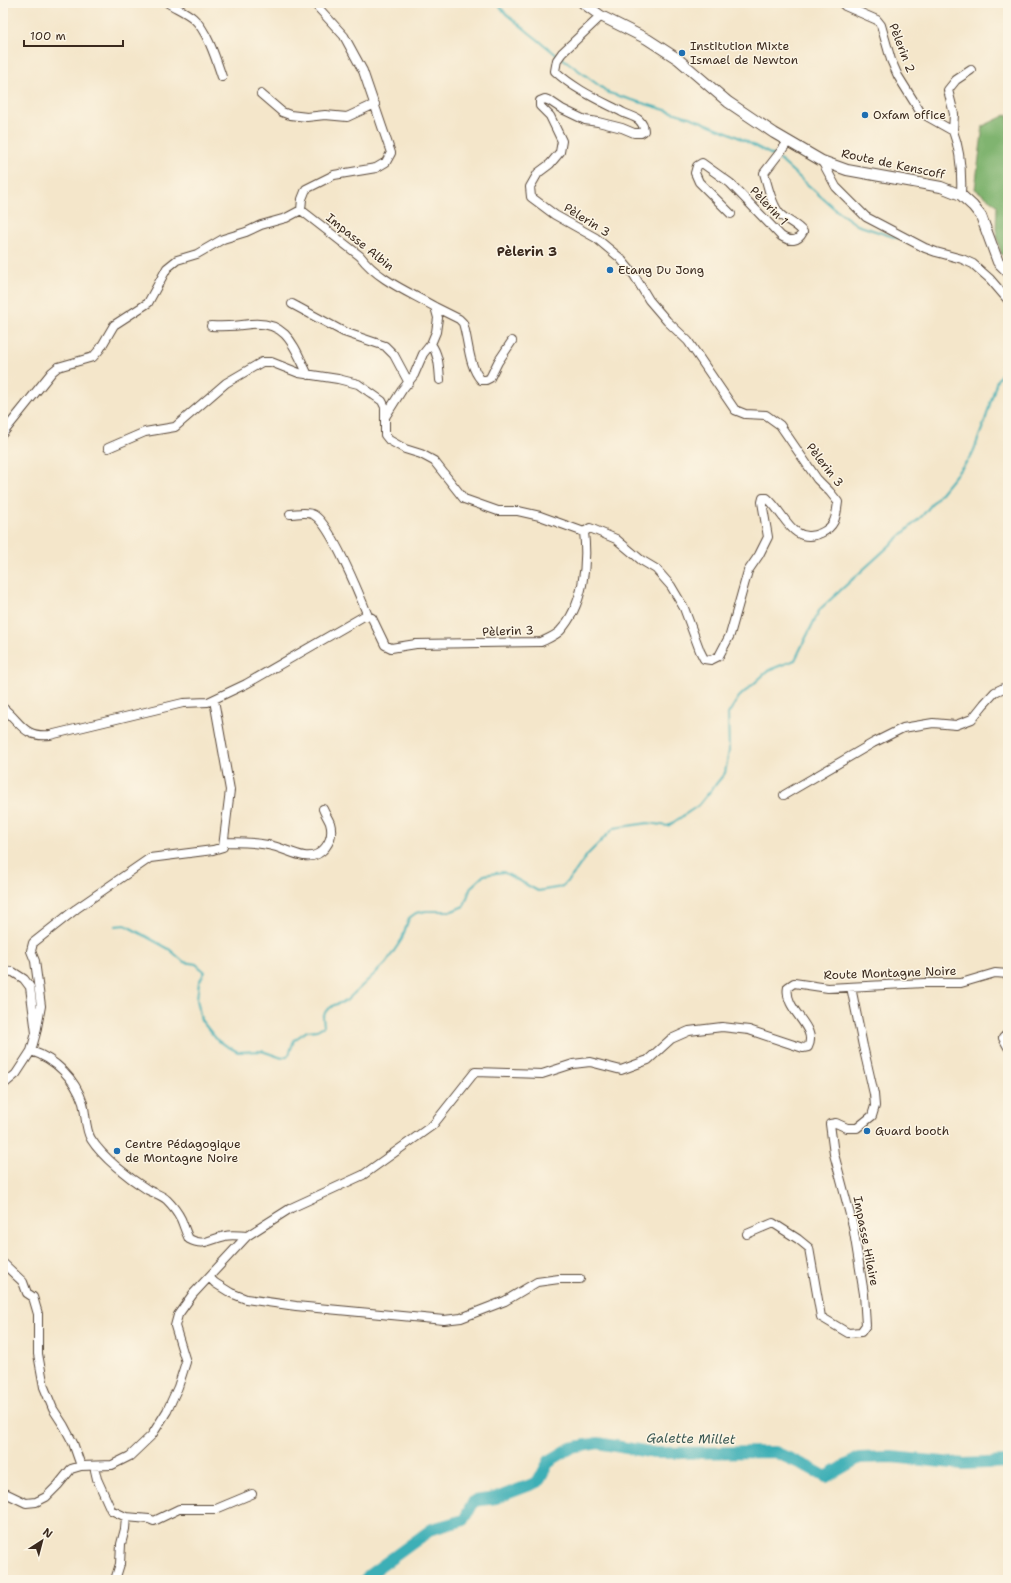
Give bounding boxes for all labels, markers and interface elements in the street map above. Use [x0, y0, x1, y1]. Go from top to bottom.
street label: Pèlerin 2 [885, 21, 919, 75]
scale bar [24, 22, 123, 48]
text: 100 m [30, 28, 66, 44]
place label: Institution Mixte Ismael de Newton [690, 38, 798, 68]
marker: Institution Mixte Ismael de Newton [677, 48, 687, 58]
place label: Oxfam office [873, 107, 946, 123]
marker: Oxfam office [860, 110, 870, 120]
street label: Route de Kenscoff [840, 145, 947, 183]
street label: Pèlerin 1 [746, 183, 792, 229]
street label: Pèlerin 3 [561, 199, 613, 241]
street label: Impasse Albin [323, 210, 397, 274]
district label: Pèlerin 3 [497, 243, 557, 260]
place label: Etang Du Jong [618, 262, 704, 278]
marker: Etang Du Jong [605, 265, 615, 275]
street label: Pèlerin 3 [803, 440, 847, 490]
street label: Pèlerin 3 [482, 622, 534, 640]
street label: Route Montagne Noire [823, 963, 957, 983]
place label: Guard booth [875, 1123, 949, 1139]
marker: Guard booth [862, 1126, 872, 1136]
place label: Centre Pédagogique de Montagne Noire [125, 1136, 241, 1166]
marker: Centre Pédagogique de Montagne Noire [112, 1146, 122, 1156]
street label: Impasse Hilaire [849, 1195, 883, 1287]
water label: Galette Millet [646, 1429, 736, 1448]
north arrow [22, 1521, 62, 1561]
text: N [40, 1525, 56, 1542]

